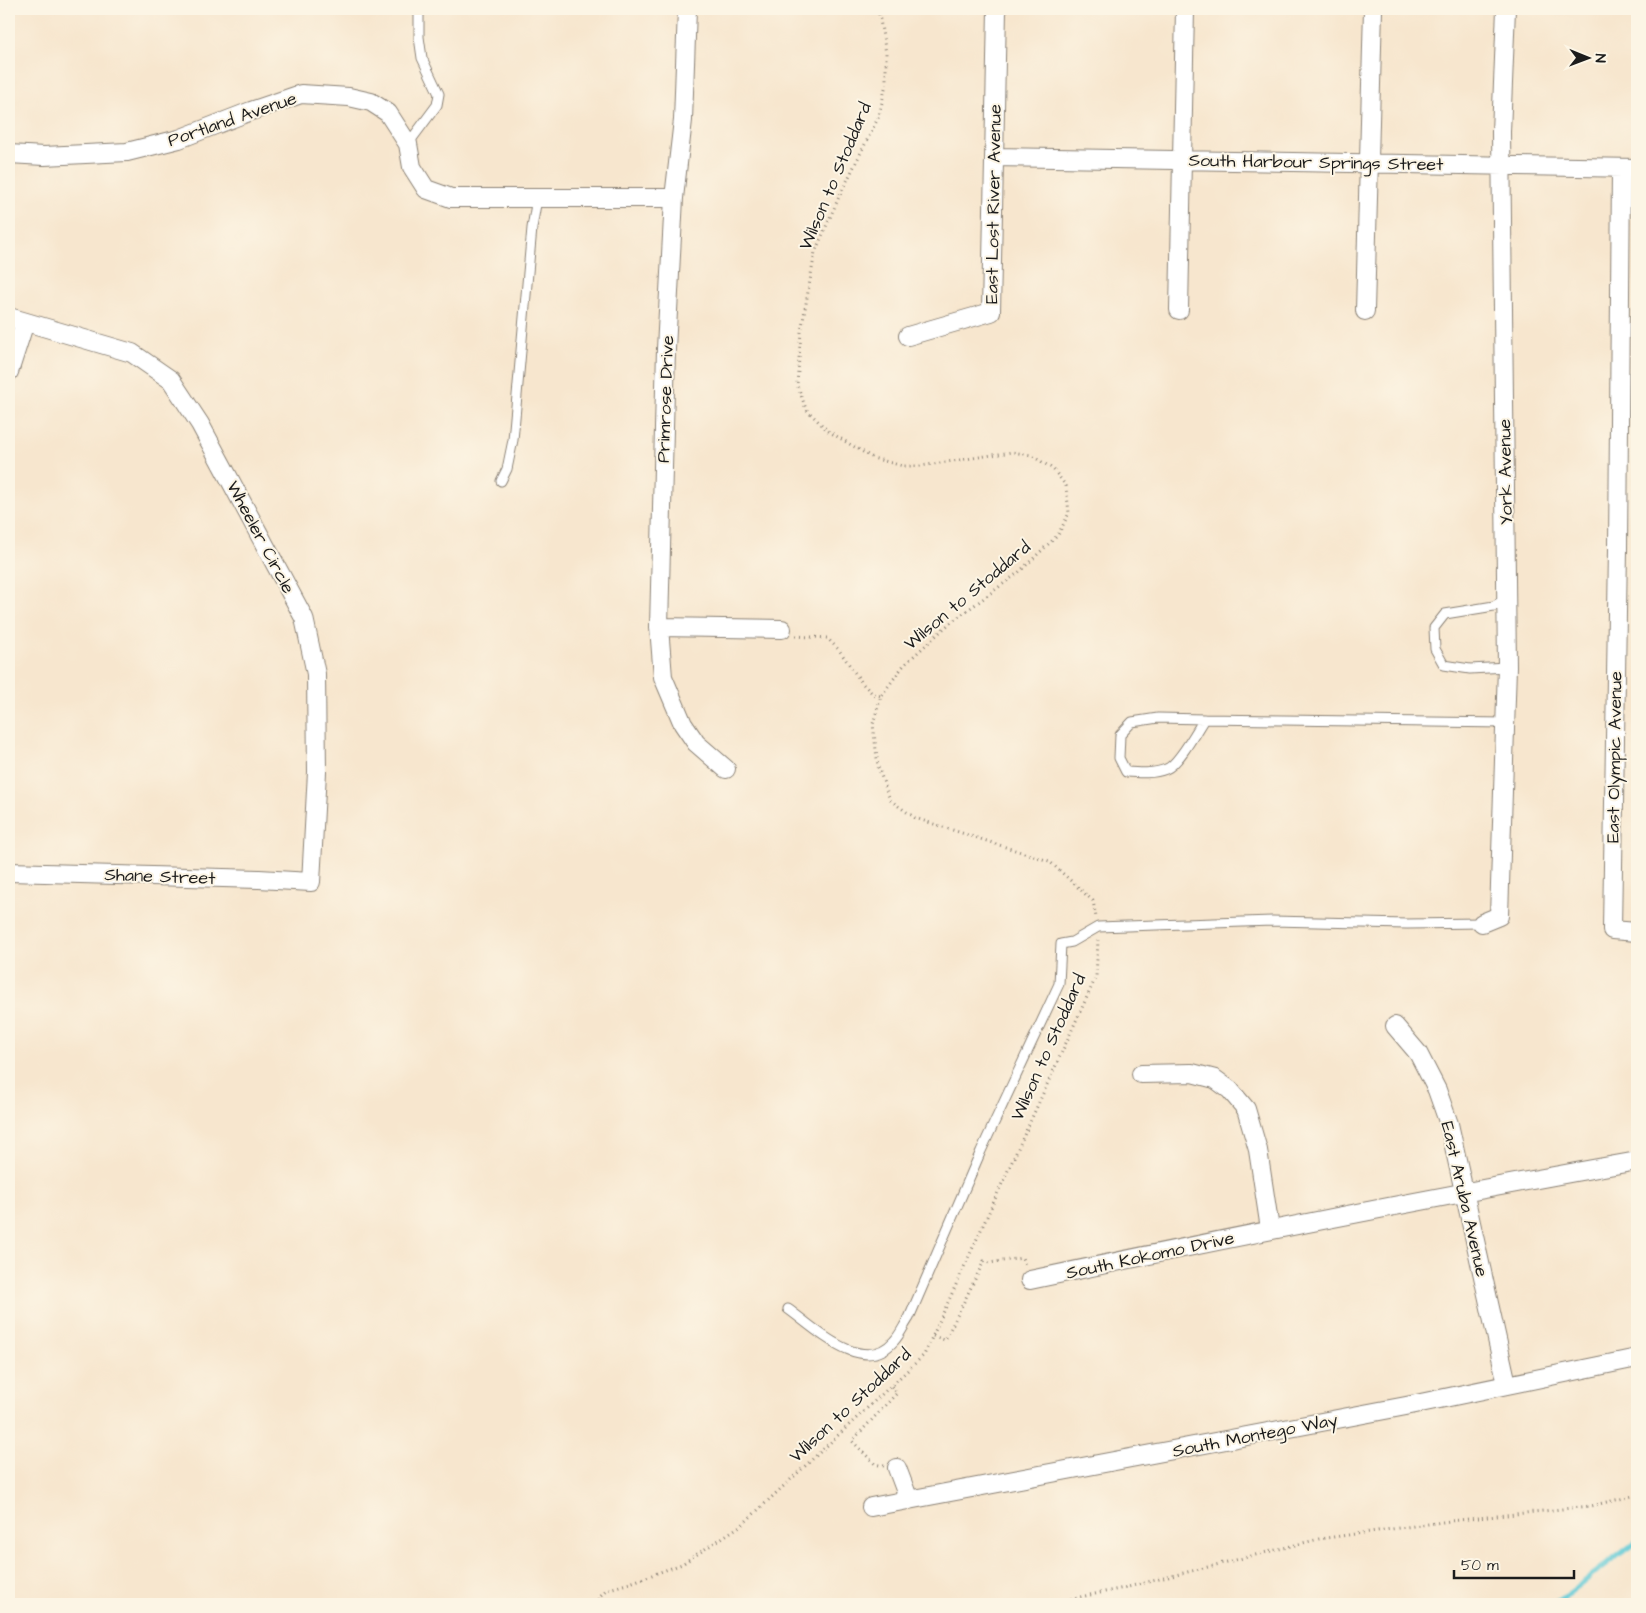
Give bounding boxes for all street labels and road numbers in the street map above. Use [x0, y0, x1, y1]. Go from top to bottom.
street label: Portland Avenue [164, 86, 300, 153]
street label: Wilson to Stoddard [793, 98, 878, 254]
street label: East Lost River Avenue [979, 104, 1008, 304]
street label: South Harbour Springs Street [1188, 148, 1444, 178]
street label: Primrose Drive [651, 335, 680, 463]
street label: York Avenue [1492, 418, 1519, 525]
street label: Wheeler Circle [220, 476, 301, 598]
street label: Wilson to Stoddard [899, 535, 1036, 656]
street label: East Olympic Avenue [1601, 671, 1630, 843]
street label: Shane Street [104, 862, 217, 891]
street label: Wilson to Stoddard [1005, 970, 1092, 1125]
street label: East Aruba Avenue [1434, 1119, 1495, 1280]
street label: South Kokomo Drive [1064, 1225, 1237, 1286]
street label: Wilson to Stoddard [784, 1342, 917, 1468]
street label: South Montego Way [1170, 1407, 1340, 1465]

